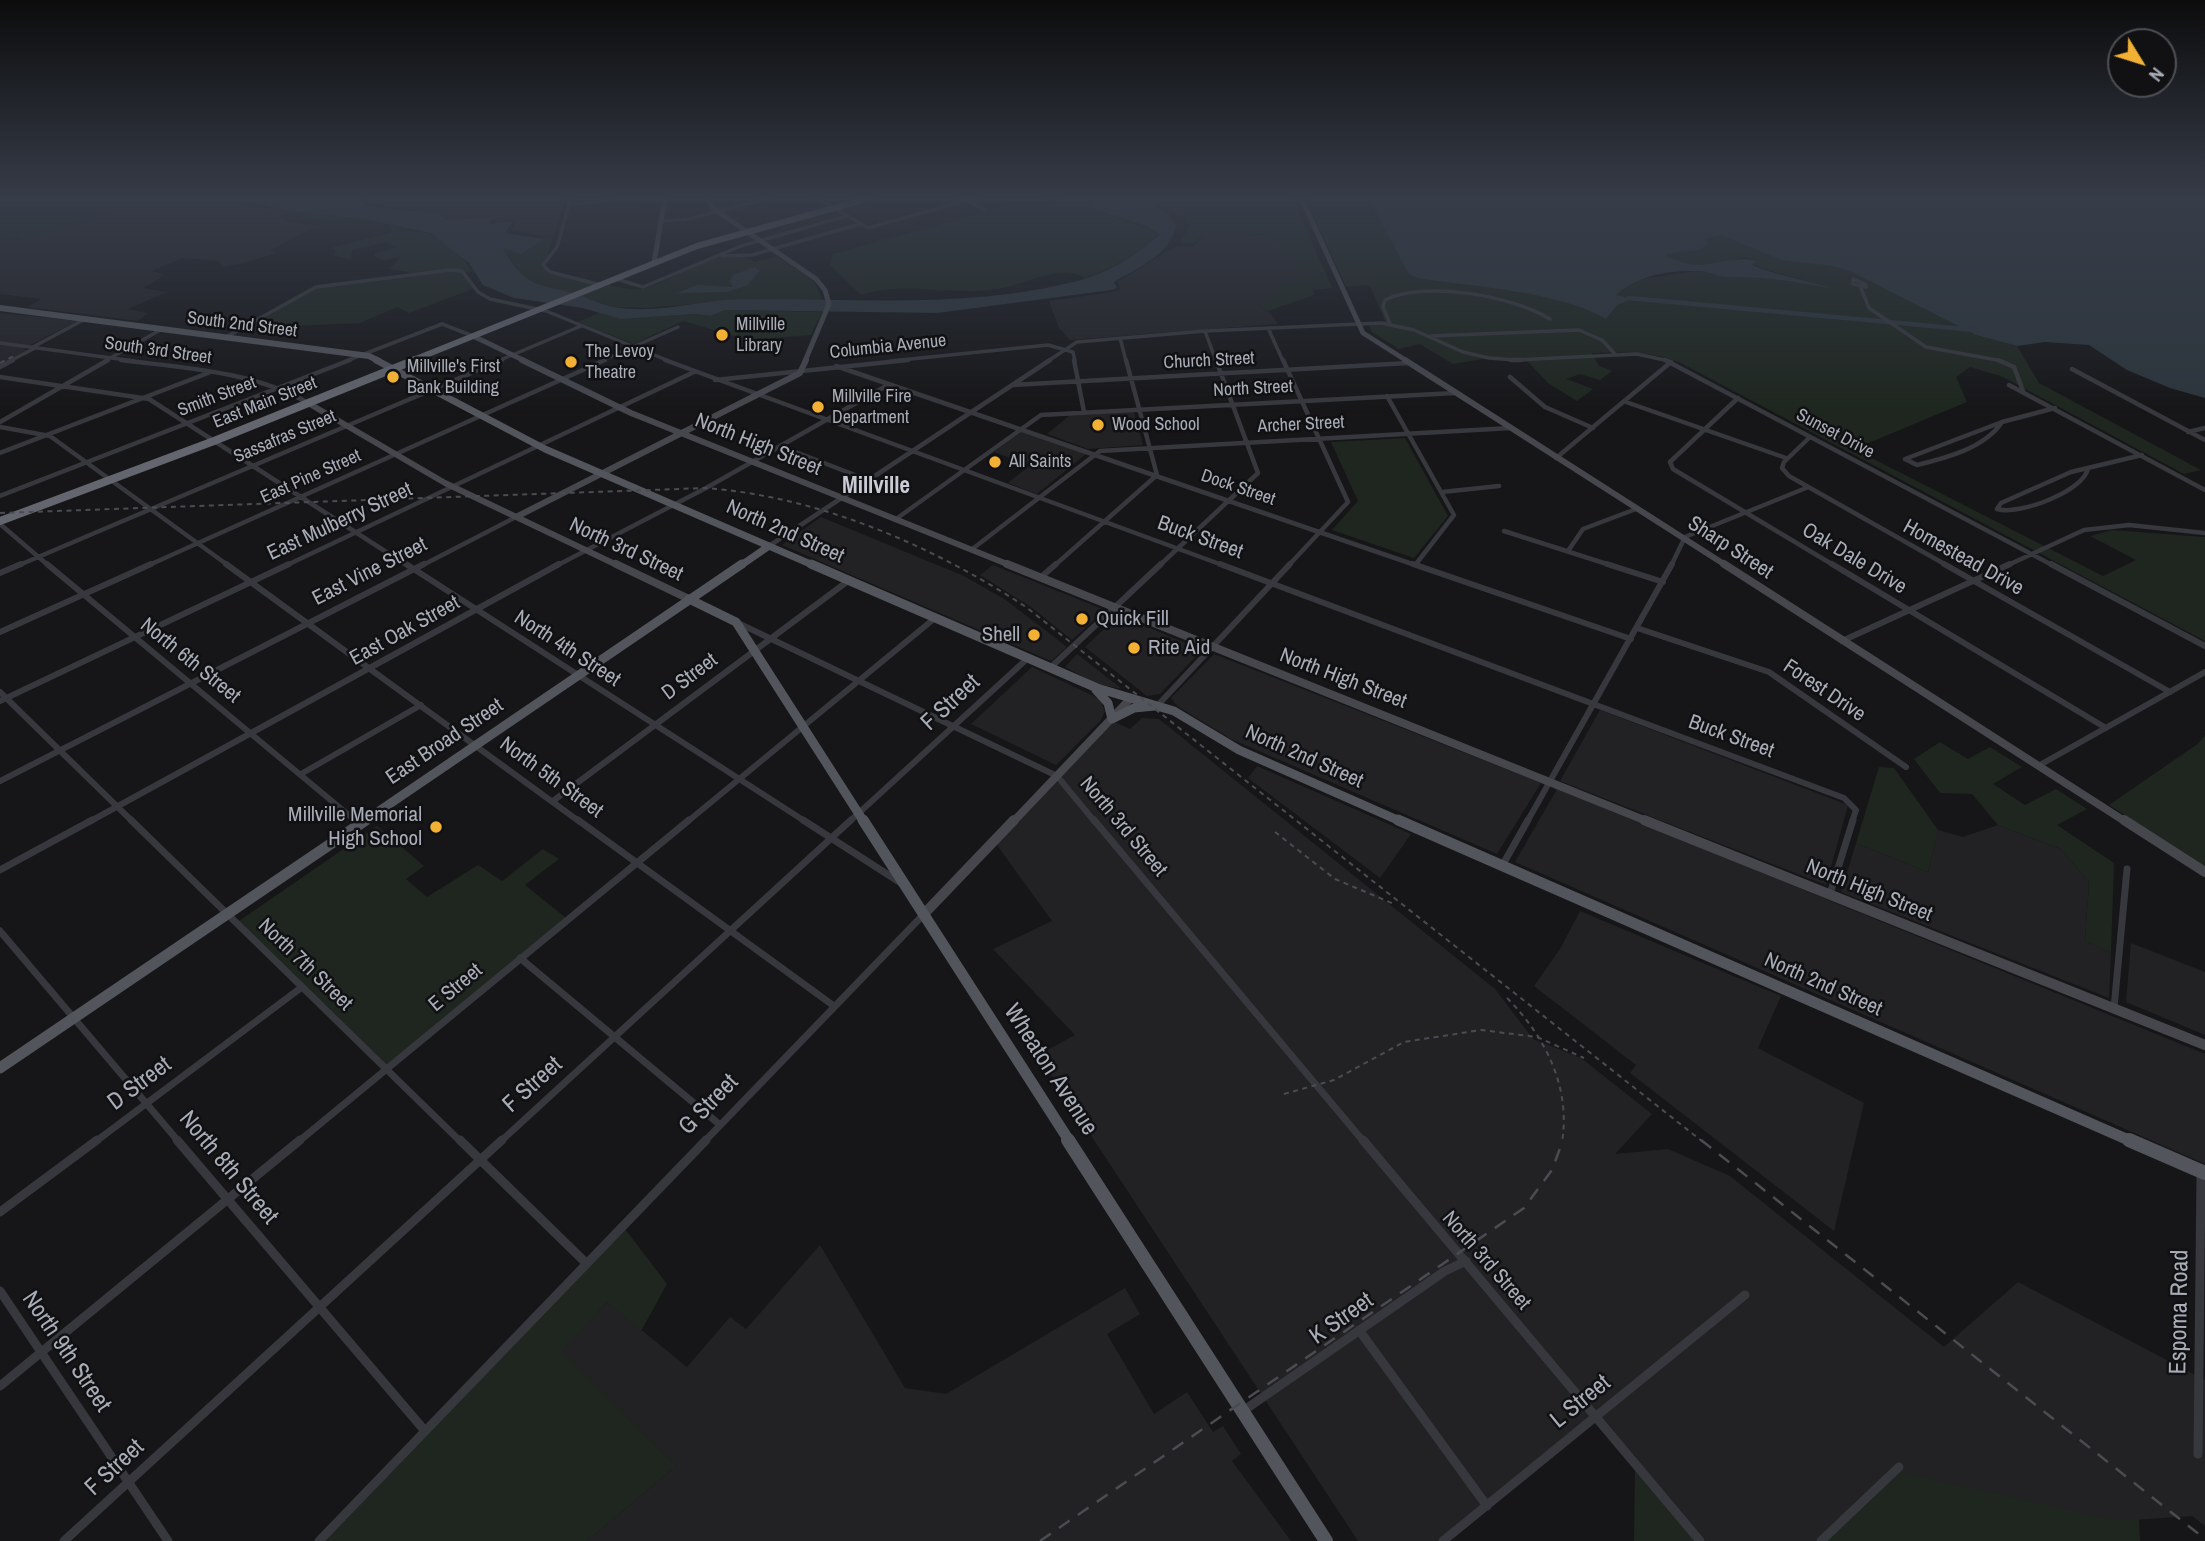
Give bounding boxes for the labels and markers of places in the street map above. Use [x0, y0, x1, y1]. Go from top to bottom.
place label: Millville Library [736, 314, 785, 356]
marker: Millville Library [714, 327, 730, 343]
place label: The Levoy Theatre [585, 341, 654, 384]
marker: The Levoy Theatre [563, 354, 579, 370]
place label: Millville's First Bank Building [407, 356, 500, 398]
marker: Millville's First Bank Building [385, 369, 401, 385]
place label: Millville Fire Department [832, 386, 912, 428]
marker: Millville Fire Department [810, 399, 826, 415]
place label: Wood School [1112, 414, 1200, 436]
marker: Wood School [1090, 417, 1106, 433]
place label: All Saints [1009, 451, 1071, 473]
marker: All Saints [987, 454, 1003, 470]
place label: Quick Fill [1096, 606, 1169, 632]
marker: Quick Fill [1074, 611, 1090, 627]
place label: Shell [982, 622, 1020, 648]
marker: Shell [1026, 627, 1042, 643]
place label: Rite Aid [1148, 635, 1210, 661]
marker: Rite Aid [1126, 640, 1142, 656]
place label: Millville Memorial High School [288, 802, 422, 852]
marker: Millville Memorial High School [428, 819, 444, 835]

